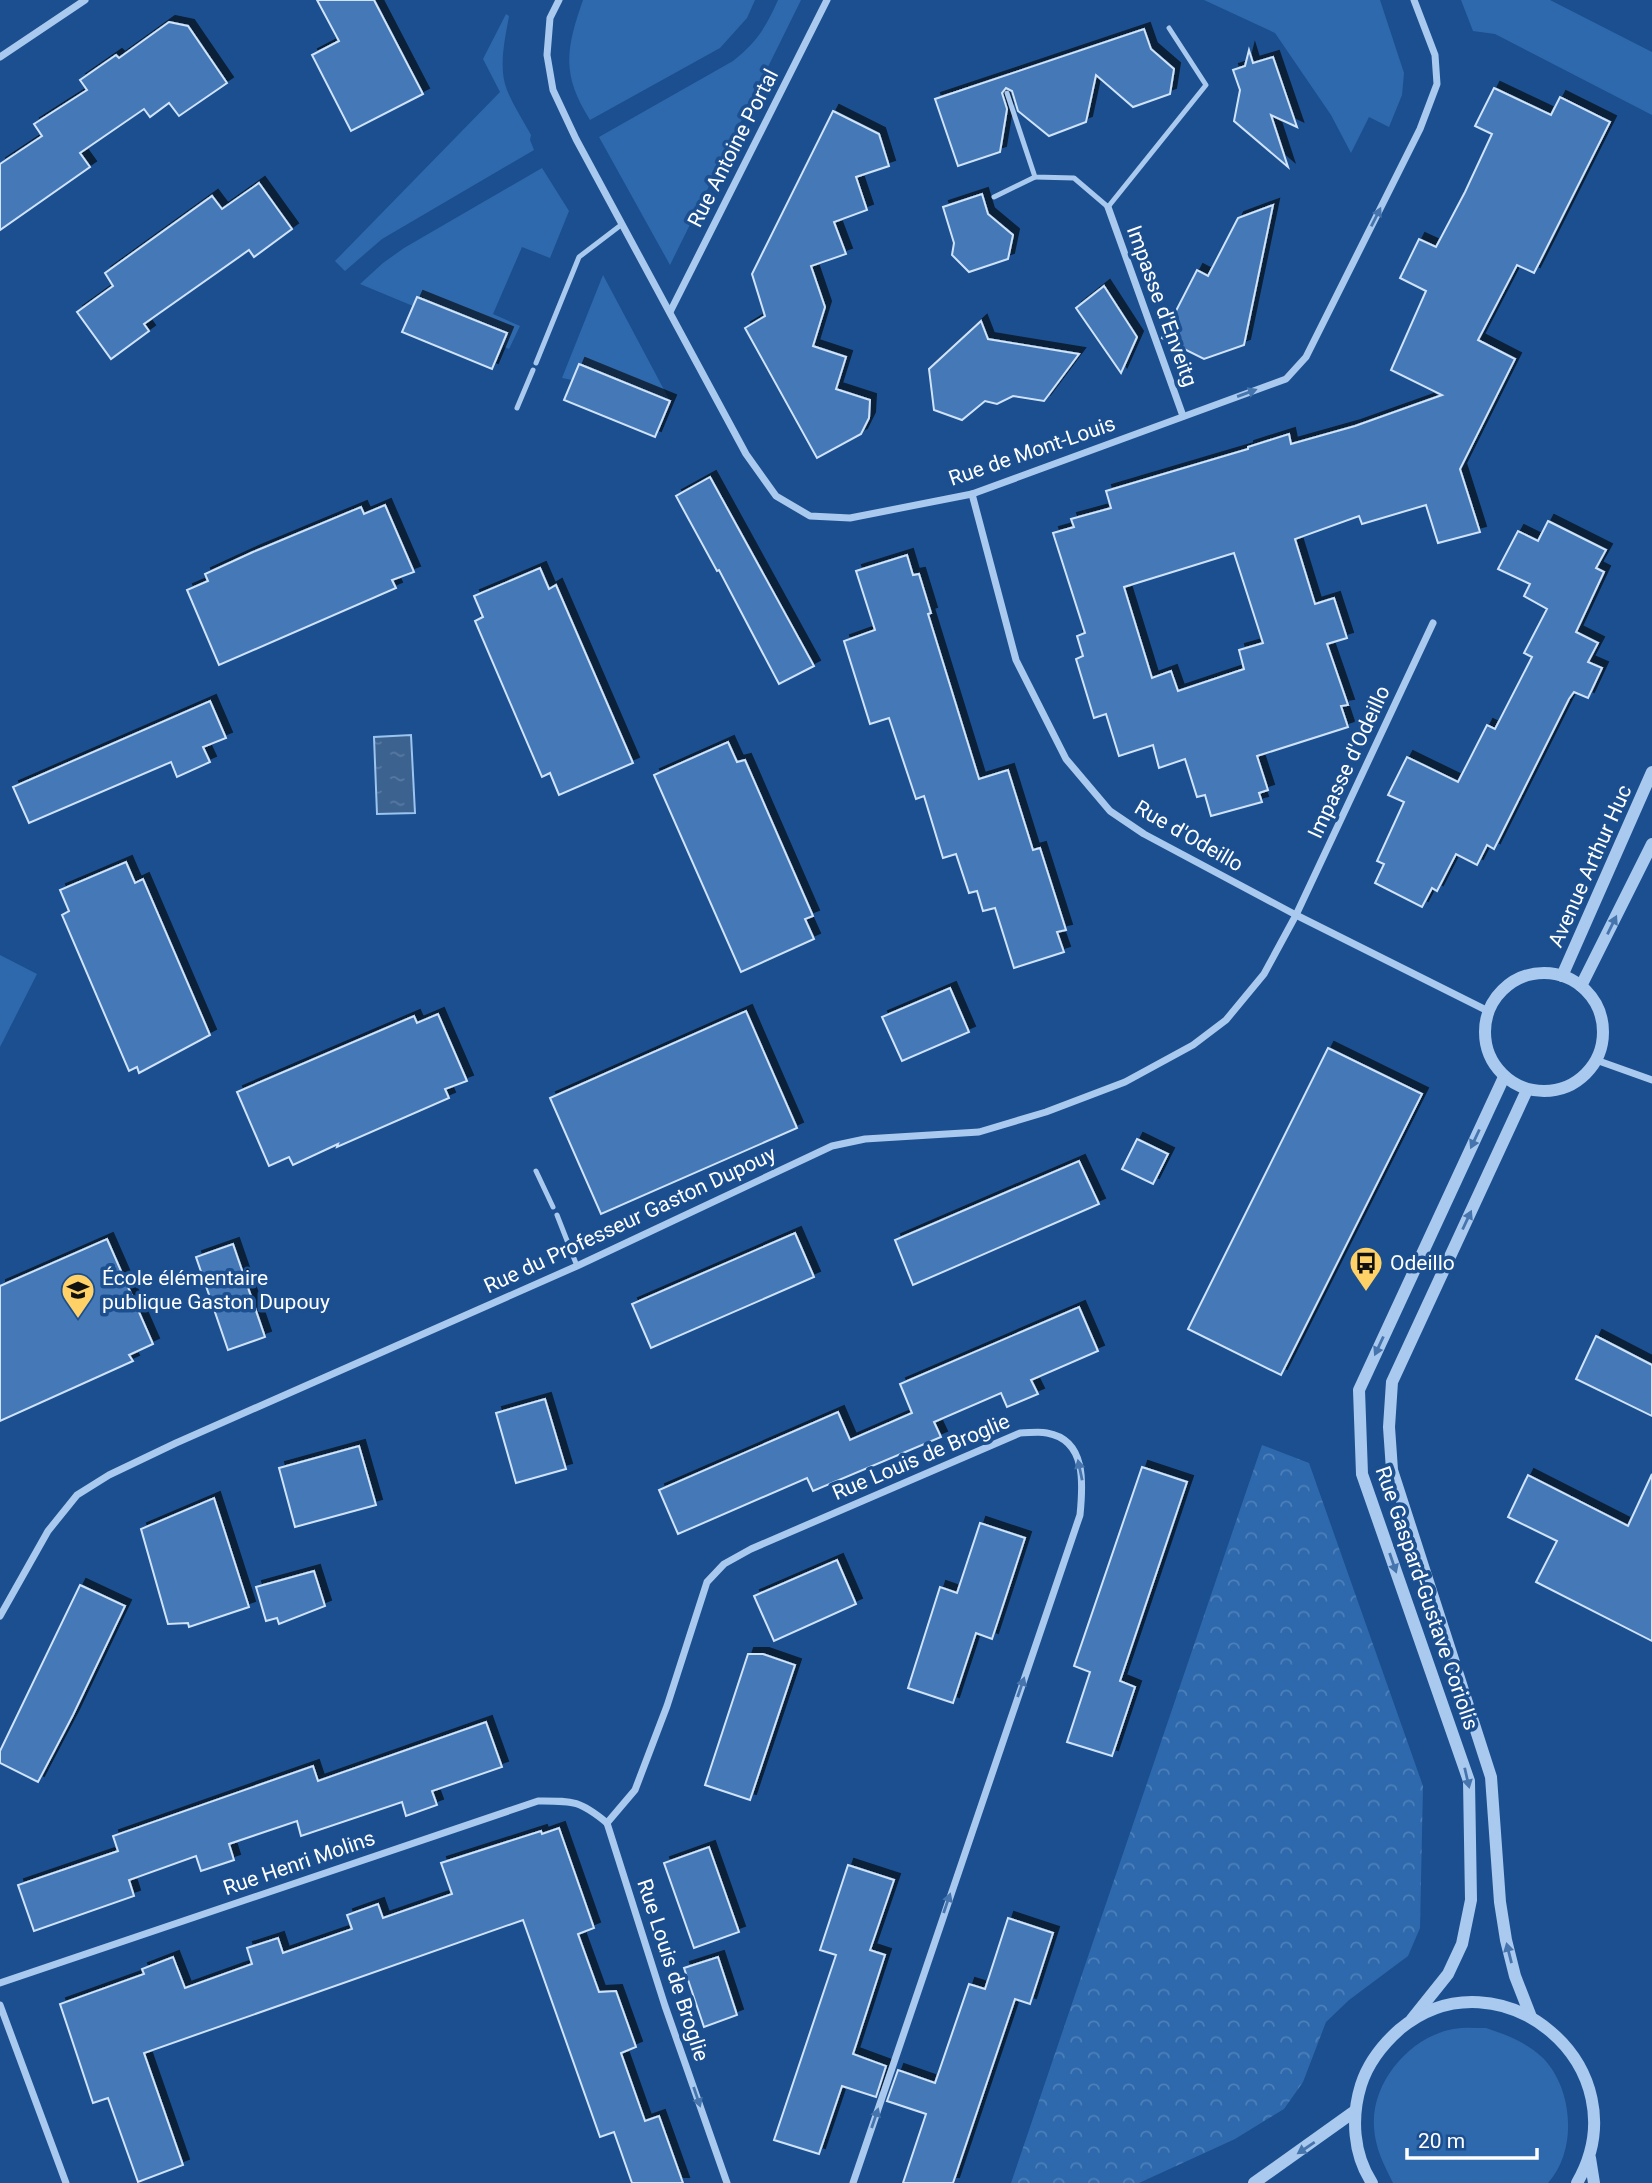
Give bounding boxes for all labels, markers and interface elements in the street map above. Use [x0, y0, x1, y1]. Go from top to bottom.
street label: Rue Antoine Portal [683, 65, 783, 231]
one-way arrow [1371, 207, 1382, 227]
street label: Impasse d'Enveitg [1122, 222, 1202, 390]
one-way arrow [1237, 387, 1258, 398]
street label: Rue de Mont-Louis [946, 411, 1118, 491]
street label: Impasse d'Odeillo [1303, 682, 1395, 842]
street label: Avenue Arthur Huc [1543, 781, 1637, 951]
street label: Rue d'Odeillo [1131, 795, 1247, 877]
one-way arrow [1606, 915, 1618, 935]
one-way arrow [1470, 1129, 1481, 1149]
street label: Rue du Professeur Gaston Dupouy [480, 1142, 780, 1298]
one-way arrow [1461, 1210, 1473, 1230]
bus stop icon: Odeillo [1347, 1244, 1385, 1293]
place label: Odeillo [1390, 1251, 1455, 1275]
place label: École élémentaire publique Gaston Dupouy [102, 1266, 330, 1314]
school or university icon: École élémentaire publique Gaston Dupouy [59, 1271, 97, 1320]
one-way arrow [1374, 1335, 1385, 1356]
street label: Rue Louis de Broglie [829, 1409, 1013, 1505]
one-way arrow [1075, 1459, 1086, 1481]
street label: Rue Gaspard-Gustave Coriolis [1371, 1463, 1483, 1733]
one-way arrow [1388, 1553, 1399, 1574]
one-way arrow [1016, 1677, 1027, 1698]
one-way arrow [1461, 1767, 1472, 1789]
street label: Rue Henri Molins [220, 1826, 378, 1900]
street label: Rue Louis de Broglie [632, 1876, 714, 2064]
one-way arrow [942, 1892, 953, 1913]
one-way arrow [1503, 1942, 1514, 1964]
one-way arrow [692, 2087, 703, 2108]
one-way arrow [870, 2108, 881, 2129]
scale bar [1407, 2116, 1536, 2160]
text: 20 m [1418, 2129, 1465, 2153]
one-way arrow [1296, 2141, 1315, 2154]

